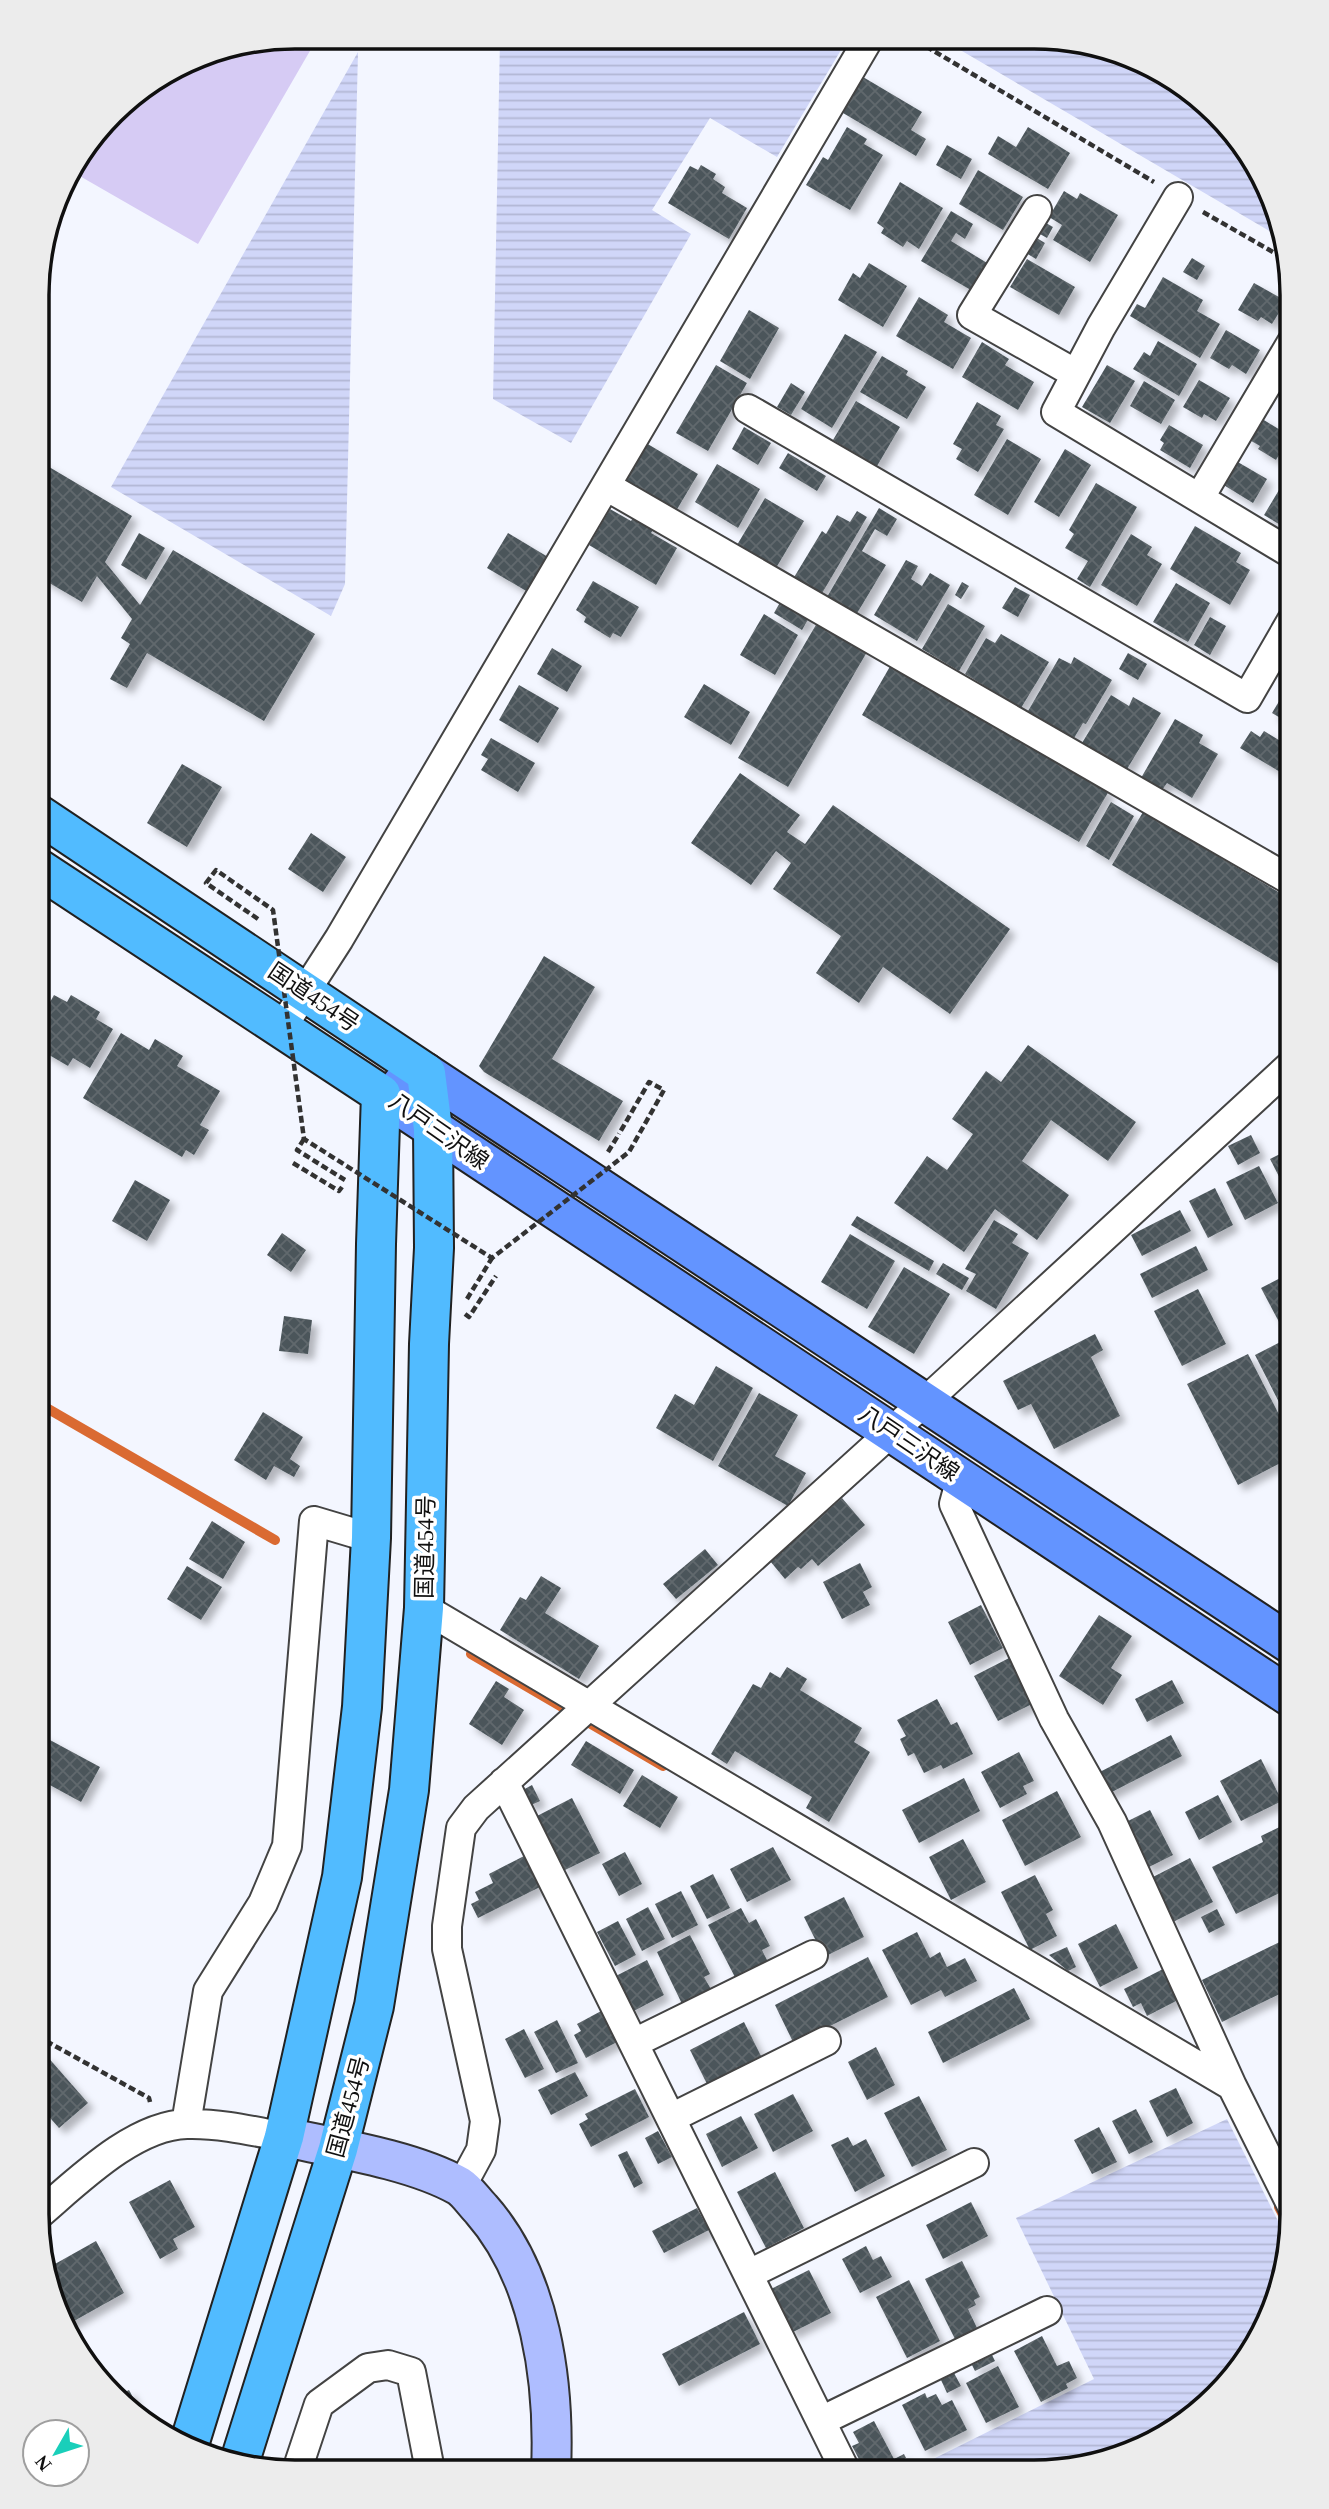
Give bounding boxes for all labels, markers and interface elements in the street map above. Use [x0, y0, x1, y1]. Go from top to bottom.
street label: 国道454号 [264, 958, 364, 1037]
street label: 八戸三沢線 [384, 1088, 493, 1175]
street label: 八戸三沢線 [854, 1401, 963, 1486]
street label: 国道454号 [412, 1495, 439, 1599]
street label: 国道454号 [323, 2054, 374, 2160]
north arrow [21, 2418, 91, 2488]
text: N [31, 2451, 56, 2475]

